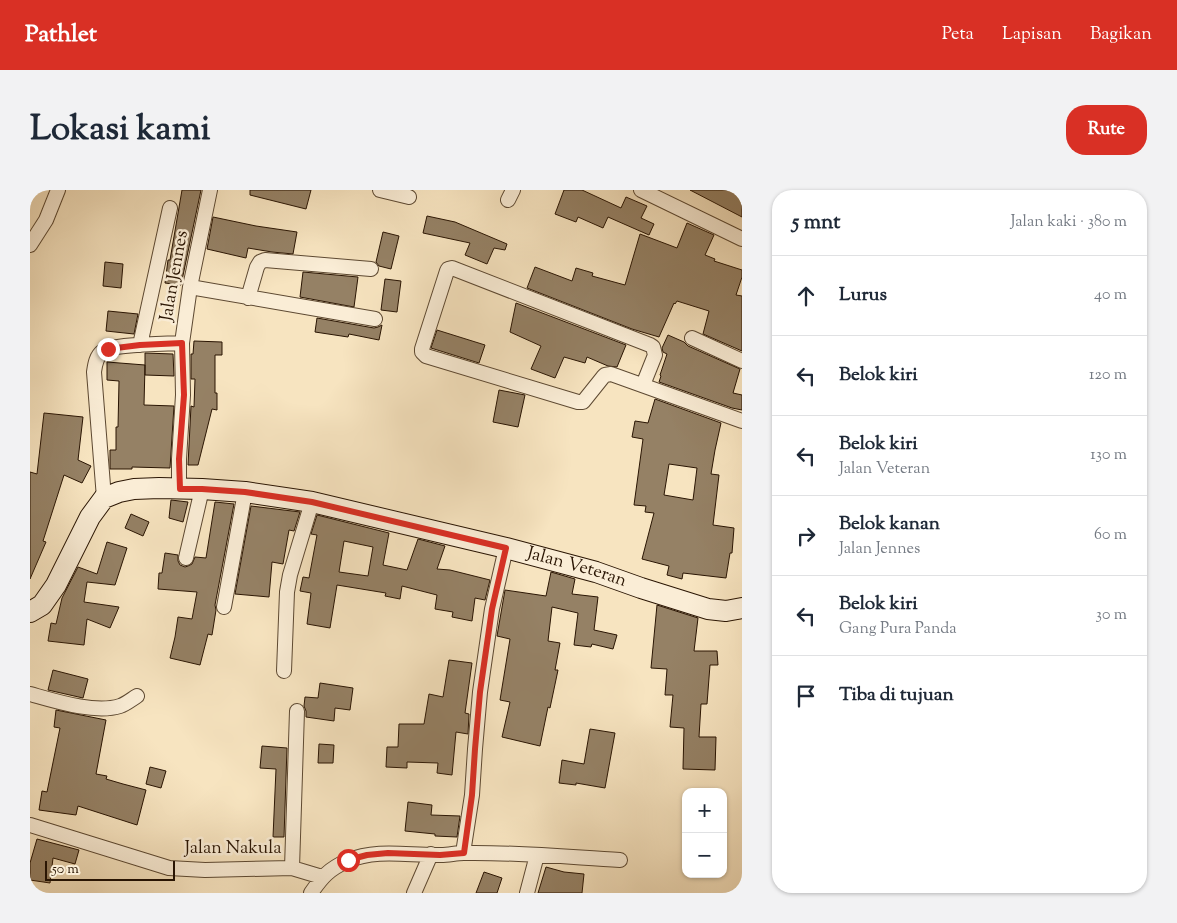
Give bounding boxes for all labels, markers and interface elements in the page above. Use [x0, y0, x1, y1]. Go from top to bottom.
text: Pathlet [25, 18, 97, 52]
text: Peta [942, 22, 974, 48]
text: Lapisan [1002, 22, 1062, 48]
text: Bagikan [1090, 22, 1152, 48]
text: Lokasi kami [30, 105, 211, 156]
button: Rute [1066, 105, 1147, 155]
text: 5 mnt [792, 208, 840, 238]
text: Jalan kaki · 380 m [1011, 211, 1127, 234]
street label: Jalan Jennes [154, 229, 196, 324]
icon: ahead [792, 282, 820, 310]
text: Lurus [839, 282, 887, 309]
text: 40 m [1094, 284, 1127, 307]
route end [97, 338, 120, 361]
icon: left [792, 362, 820, 390]
text: Belok kiri [839, 362, 918, 389]
text: 120 m [1089, 364, 1127, 387]
text: Belok kiri [839, 431, 918, 458]
icon: left [792, 442, 820, 470]
text: 130 m [1090, 444, 1127, 467]
text: Jalan Veteran [839, 458, 930, 481]
text: Belok kanan [839, 511, 940, 538]
icon: right [792, 522, 820, 550]
text: 60 m [1094, 524, 1127, 547]
text: Jalan Jennes [839, 538, 920, 561]
street label: Jalan Veteran [523, 541, 630, 595]
text: Belok kiri [839, 591, 918, 618]
icon: left [792, 602, 820, 630]
text: 30 m [1096, 604, 1127, 627]
text: Gang Pura Panda [839, 618, 957, 641]
icon: arrive [792, 682, 820, 710]
text: Tiba di tujuan [839, 682, 954, 709]
map controls [682, 788, 727, 878]
button: + [682, 788, 727, 833]
button: − [682, 833, 727, 878]
street label: Jalan Nakula [183, 836, 282, 862]
route start [337, 849, 360, 872]
scale bar [45, 858, 175, 881]
text: 50 m [52, 860, 79, 880]

